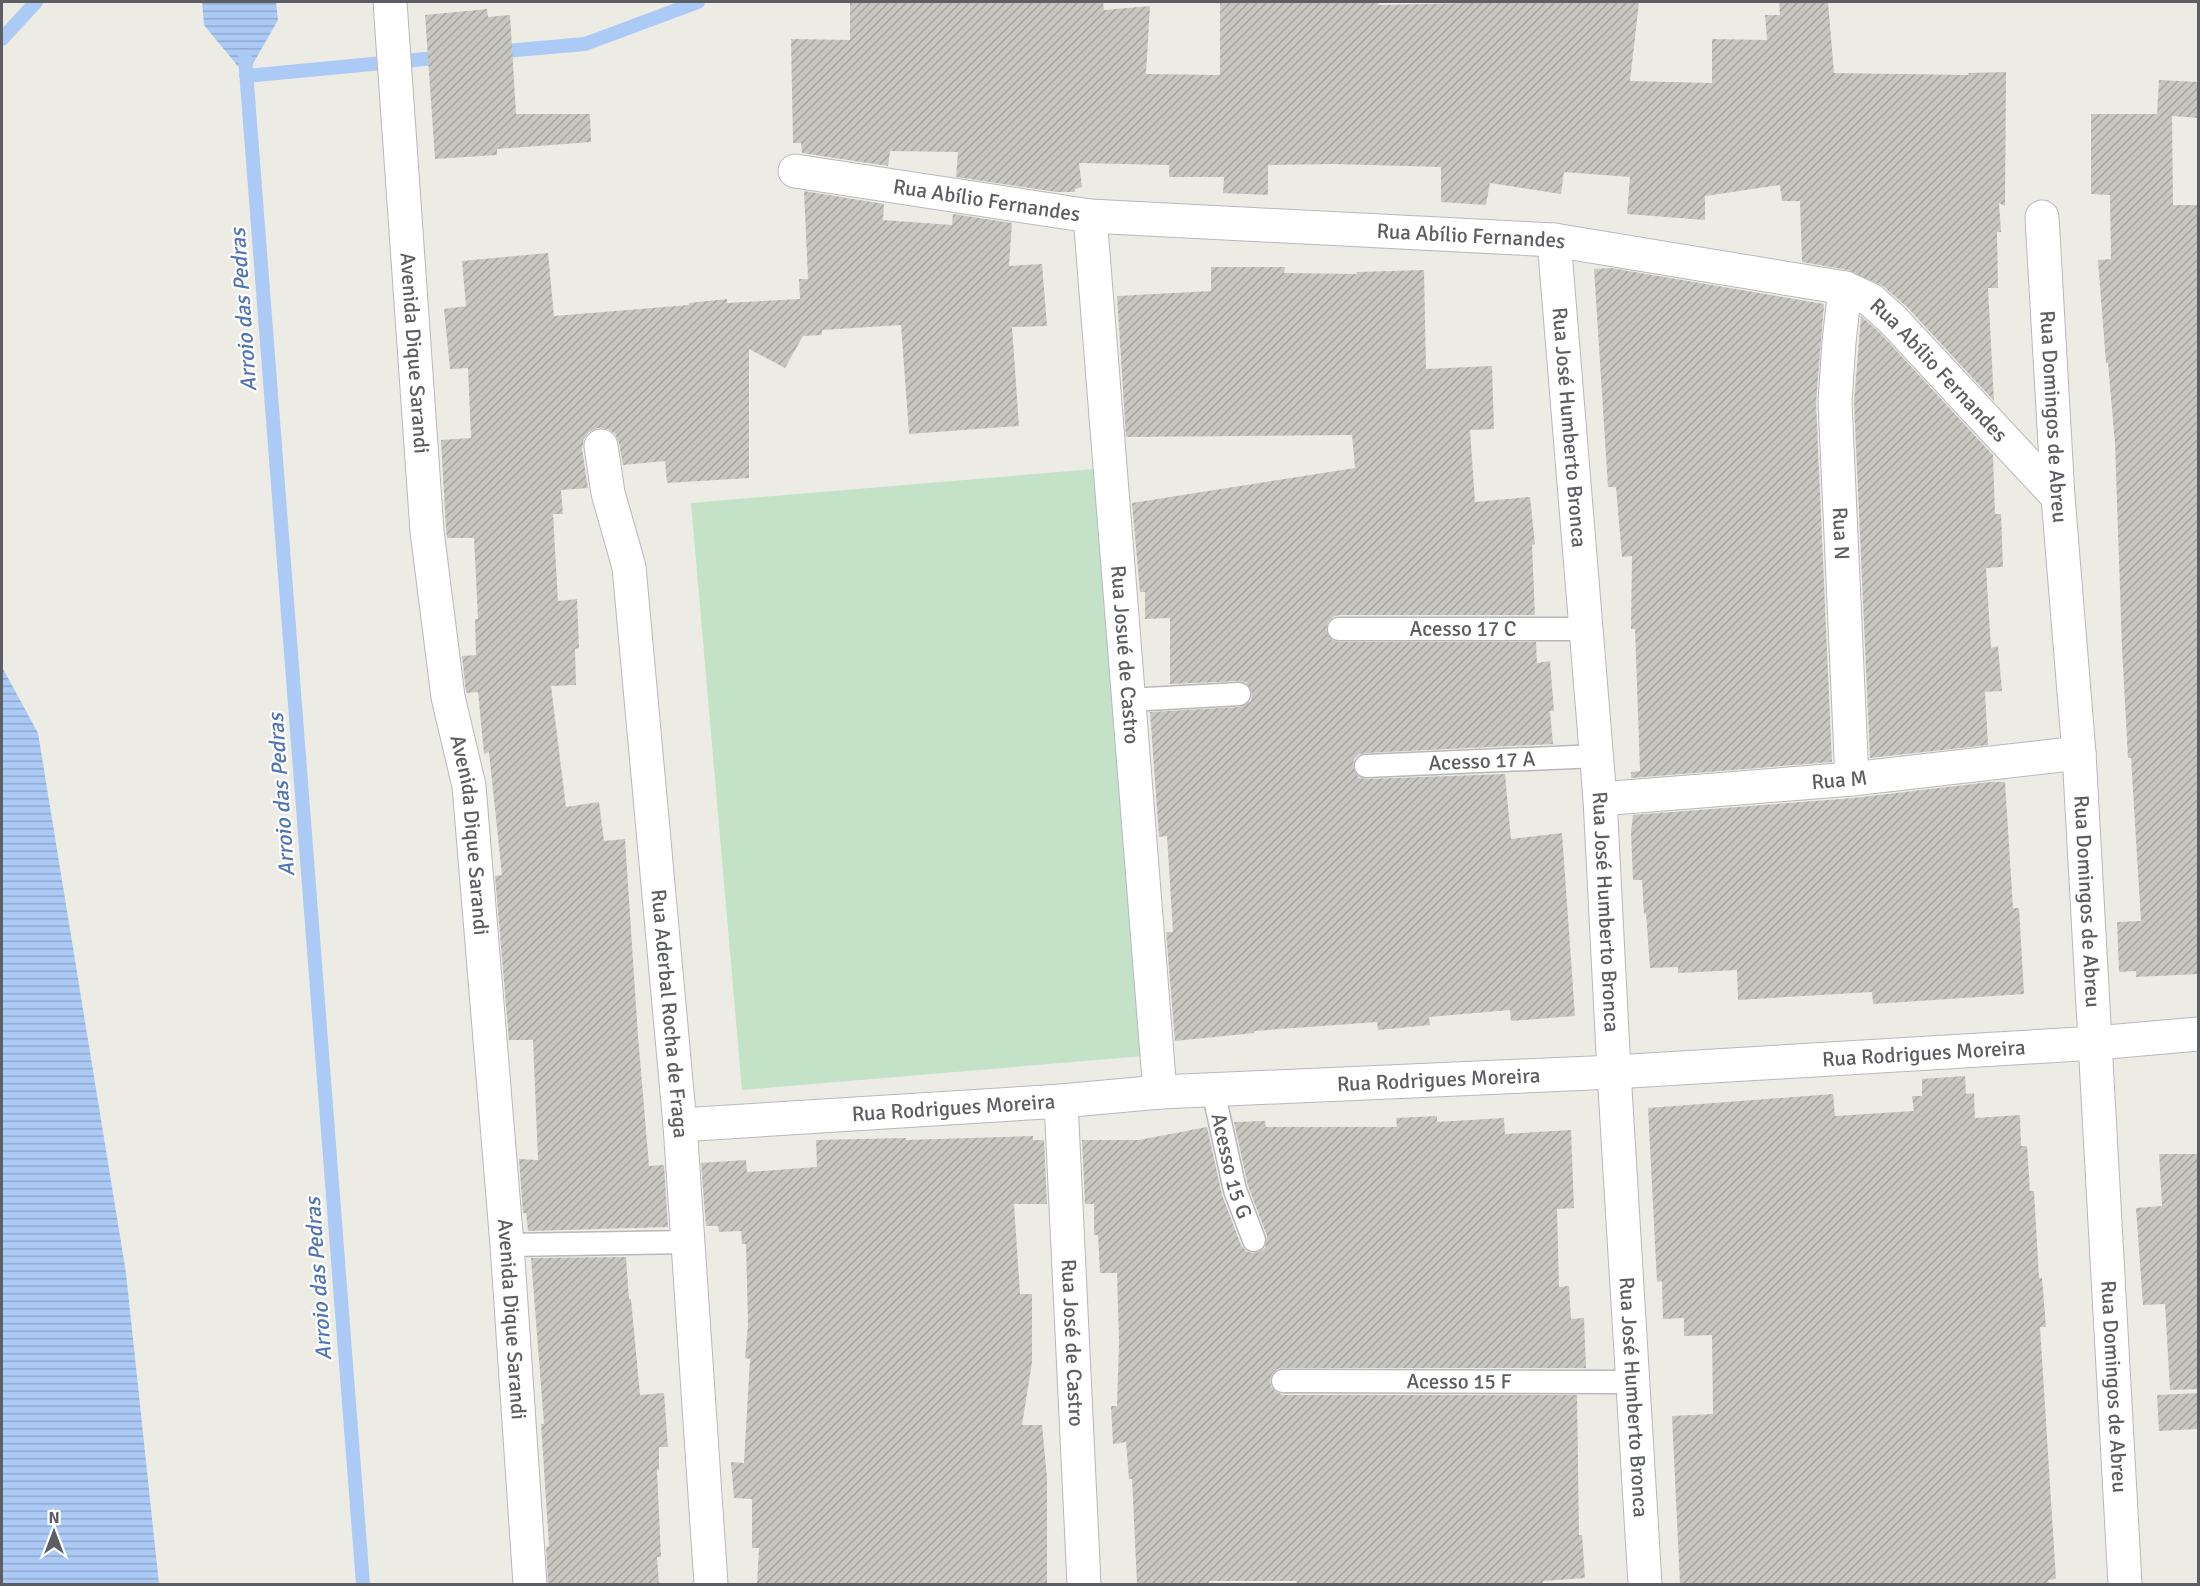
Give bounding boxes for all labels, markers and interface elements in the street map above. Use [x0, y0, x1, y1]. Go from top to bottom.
street label: Rua Abílio Fernandes [891, 173, 1082, 227]
street label: Rua Abílio Fernandes [1376, 218, 1567, 255]
water label: Arroio das Pedras [224, 225, 262, 392]
street label: Avenida Dique Sarandi [395, 252, 435, 455]
street label: Rua Abílio Fernandes [1864, 292, 2013, 447]
street label: Rua José Humberto Bronca [1547, 306, 1592, 549]
street label: Rua Domingos de Abreu [2034, 310, 2073, 524]
street label: Rua N [1827, 506, 1855, 561]
street label: Rua Josué de Castro [1105, 564, 1145, 745]
street label: Acesso 17 C [1410, 616, 1516, 642]
water label: Arroio das Pedras [262, 710, 300, 877]
street label: Avenida Dique Sarandi [444, 732, 494, 936]
street label: Acesso 17 A [1428, 746, 1536, 776]
street label: Rua M [1810, 764, 1869, 795]
street label: Rua José Humberto Bronca [1586, 790, 1625, 1033]
street label: Rua Domingos de Abreu [2068, 795, 2106, 1008]
street label: Rua Aderbal Rocha de Fraga [645, 888, 694, 1139]
street label: Rua Rodrigues Moreira [1821, 1034, 2026, 1072]
street label: Rua Rodrigues Moreira [1336, 1062, 1541, 1097]
street label: Rua Rodrigues Moreira [851, 1088, 1056, 1127]
street label: Acesso 15 G [1205, 1111, 1258, 1222]
water label: Arroio das Pedras [299, 1194, 337, 1361]
street label: Avenida Dique Sarandi [492, 1218, 532, 1421]
street label: Rua José de Castro [1056, 1258, 1089, 1427]
street label: Rua José Humberto Bronca [1613, 1276, 1654, 1518]
street label: Rua Domingos de Abreu [2095, 1280, 2133, 1494]
street label: Acesso 15 F [1406, 1368, 1512, 1395]
north arrow [24, 1502, 84, 1562]
text: N [48, 1508, 60, 1528]

